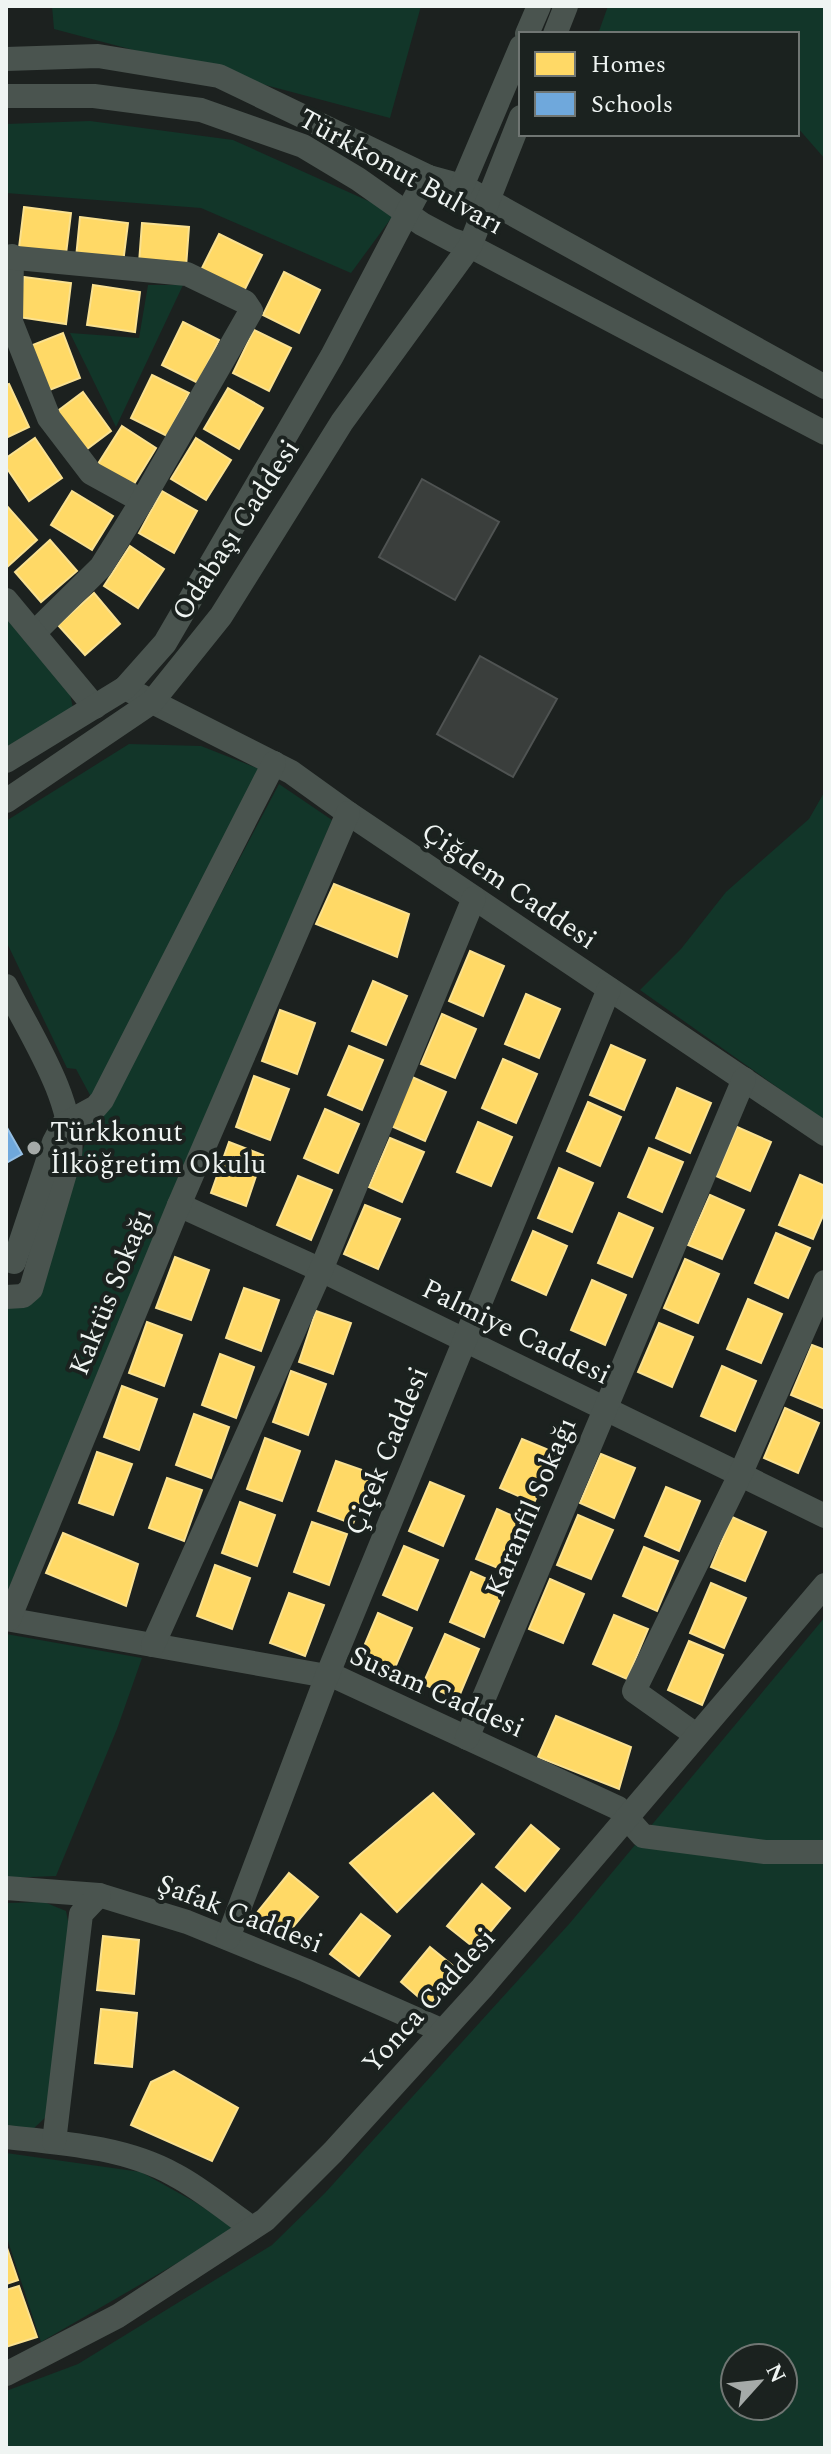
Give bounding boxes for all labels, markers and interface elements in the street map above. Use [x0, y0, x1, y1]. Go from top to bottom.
legend [519, 32, 799, 136]
text: Homes [591, 47, 666, 83]
text: Schools [591, 87, 673, 123]
street label: Türkkonut Bulvarı [290, 98, 512, 246]
street label: Odabaşı Caddesi [161, 431, 311, 629]
street label: Çiğdem Caddesi [412, 811, 606, 961]
place label: Türkkonut İlköğretim Okulu [50, 1111, 266, 1186]
marker: Türkkonut İlköğretim Okulu [25, 1139, 43, 1157]
street label: Kaktüs Sokağı [58, 1202, 164, 1382]
street label: Palmiye Caddesi [414, 1268, 618, 1396]
street label: Çiçek Caddesi [334, 1360, 440, 1542]
street label: Karanfil Sokağı [474, 1410, 588, 1604]
street label: Susam Caddesi [343, 1634, 531, 1750]
street label: Şafak Caddesi [151, 1863, 329, 1965]
street label: Yonca Caddesi [352, 1918, 506, 2084]
north arrow [719, 2342, 799, 2422]
text: N [757, 2358, 794, 2389]

